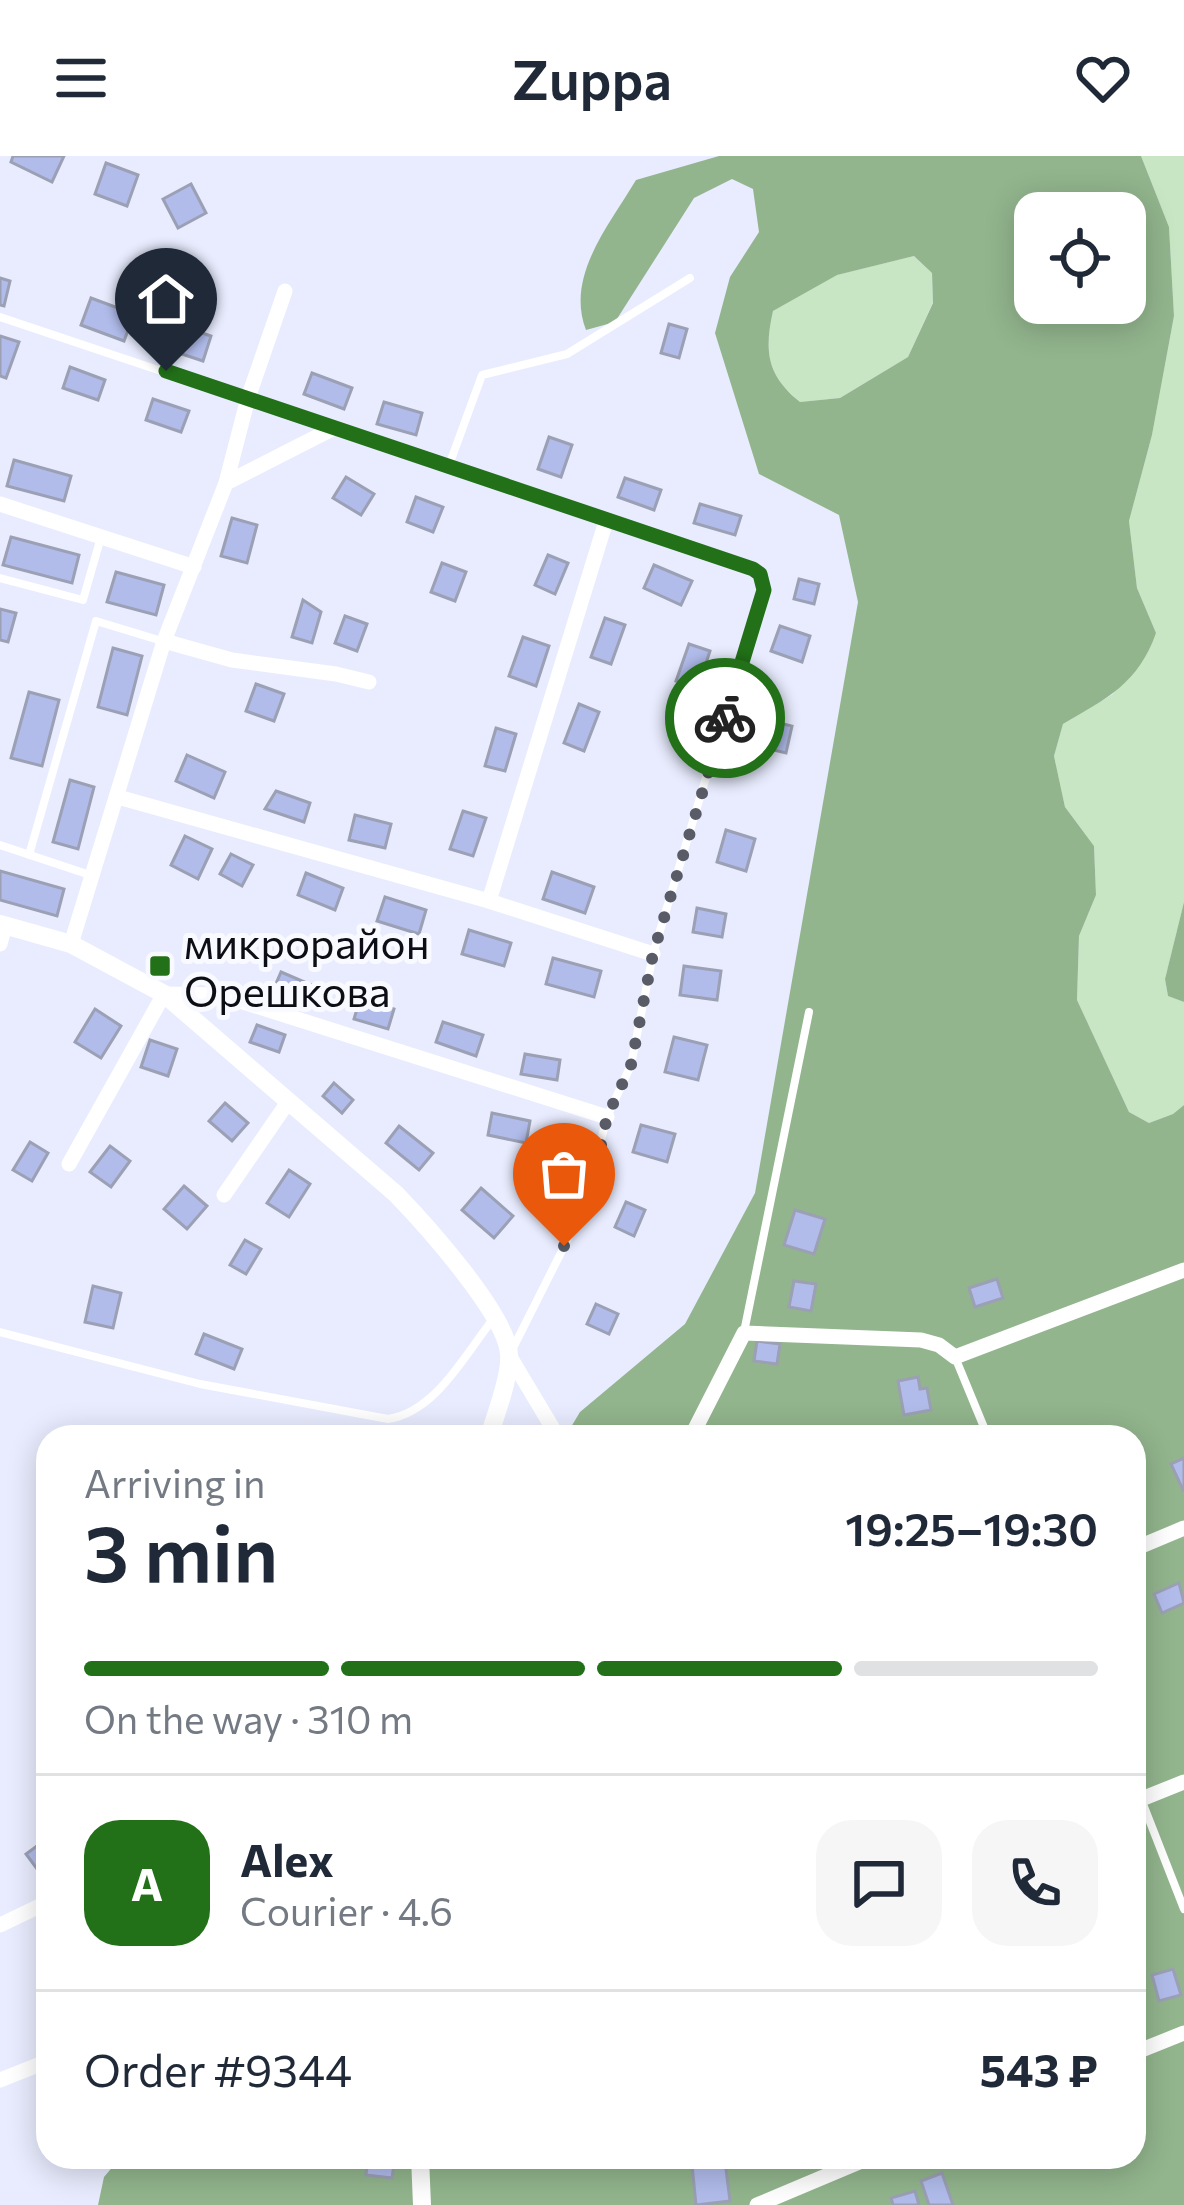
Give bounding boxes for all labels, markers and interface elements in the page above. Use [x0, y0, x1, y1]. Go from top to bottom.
icon: menu [48, 45, 114, 111]
text: Zuppa [512, 45, 672, 111]
icon: heart [1070, 45, 1136, 111]
map controls [1014, 192, 1146, 324]
button: locate [1014, 192, 1146, 324]
pin [115, 248, 217, 371]
icon: home [133, 266, 199, 332]
courier [665, 658, 785, 778]
icon: bike [692, 685, 758, 751]
place label: микрорайон Орешкова [184, 916, 430, 1016]
marker: микрорайон Орешкова [147, 953, 173, 979]
pin [513, 1123, 615, 1246]
icon: bag [531, 1141, 597, 1207]
text: Arriving in [84, 1458, 265, 1506]
text: 19:25–19:30 [845, 1500, 1098, 1555]
text: 3 min [84, 1503, 278, 1598]
text: On the way · 310 m [84, 1694, 413, 1742]
button: chat [816, 1820, 942, 1946]
button: phone [972, 1820, 1098, 1946]
text: Alex [240, 1831, 334, 1886]
text: A [131, 1855, 163, 1910]
text: Courier · 4.6 [240, 1886, 453, 1934]
text: Order #9344 [84, 2041, 352, 2096]
text: 543 ₽ [980, 2041, 1098, 2096]

